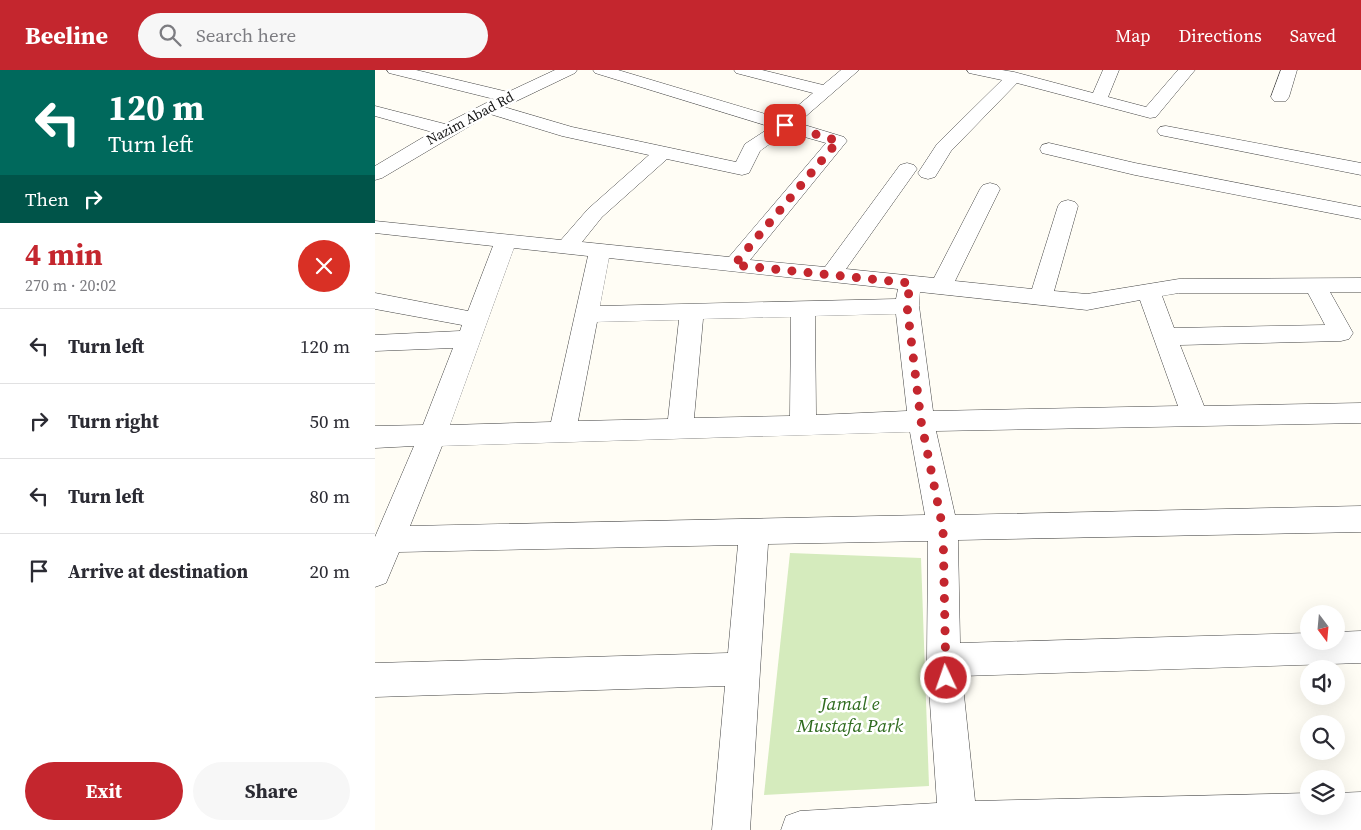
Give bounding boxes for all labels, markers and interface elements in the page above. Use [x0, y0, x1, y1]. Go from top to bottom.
search box [138, 13, 488, 58]
text: Beeline [25, 19, 108, 52]
icon: search [156, 21, 184, 49]
text: Search here [196, 22, 296, 48]
text: Map [1115, 23, 1151, 48]
text: Directions [1179, 23, 1262, 48]
text: Saved [1290, 23, 1336, 48]
text: 120 m [108, 84, 204, 132]
street label: Nazim Abad Rd [423, 87, 517, 149]
icon: left [25, 90, 90, 155]
pin [764, 104, 806, 146]
icon: arrive [771, 111, 799, 139]
text: Turn left [108, 129, 193, 159]
icon: right [79, 185, 107, 213]
text: Then [25, 186, 69, 212]
text: 4 min [25, 234, 103, 275]
button: close [298, 240, 350, 292]
text: 270 m · 20:02 [25, 274, 116, 296]
icon: left [25, 332, 53, 360]
text: Turn left [68, 333, 144, 359]
text: 120 m [300, 333, 350, 359]
icon: right [25, 407, 53, 435]
text: Turn right [68, 408, 159, 434]
text: 50 m [309, 408, 350, 434]
icon: left [25, 482, 53, 510]
text: Turn left [68, 483, 144, 509]
text: 80 m [309, 483, 350, 509]
icon: arrive [25, 557, 53, 585]
text: Arrive at destination [68, 558, 248, 584]
text: 20 m [309, 558, 350, 584]
north arrow [1300, 605, 1345, 650]
map controls [1300, 605, 1345, 815]
position arrow [919, 651, 971, 703]
button: sound [1300, 660, 1345, 705]
park label: Jamal e Mustafa Park [796, 690, 903, 738]
button: search [1300, 715, 1345, 760]
button: Exit [25, 762, 183, 820]
button: Share [193, 762, 350, 820]
button: layers [1300, 770, 1345, 815]

